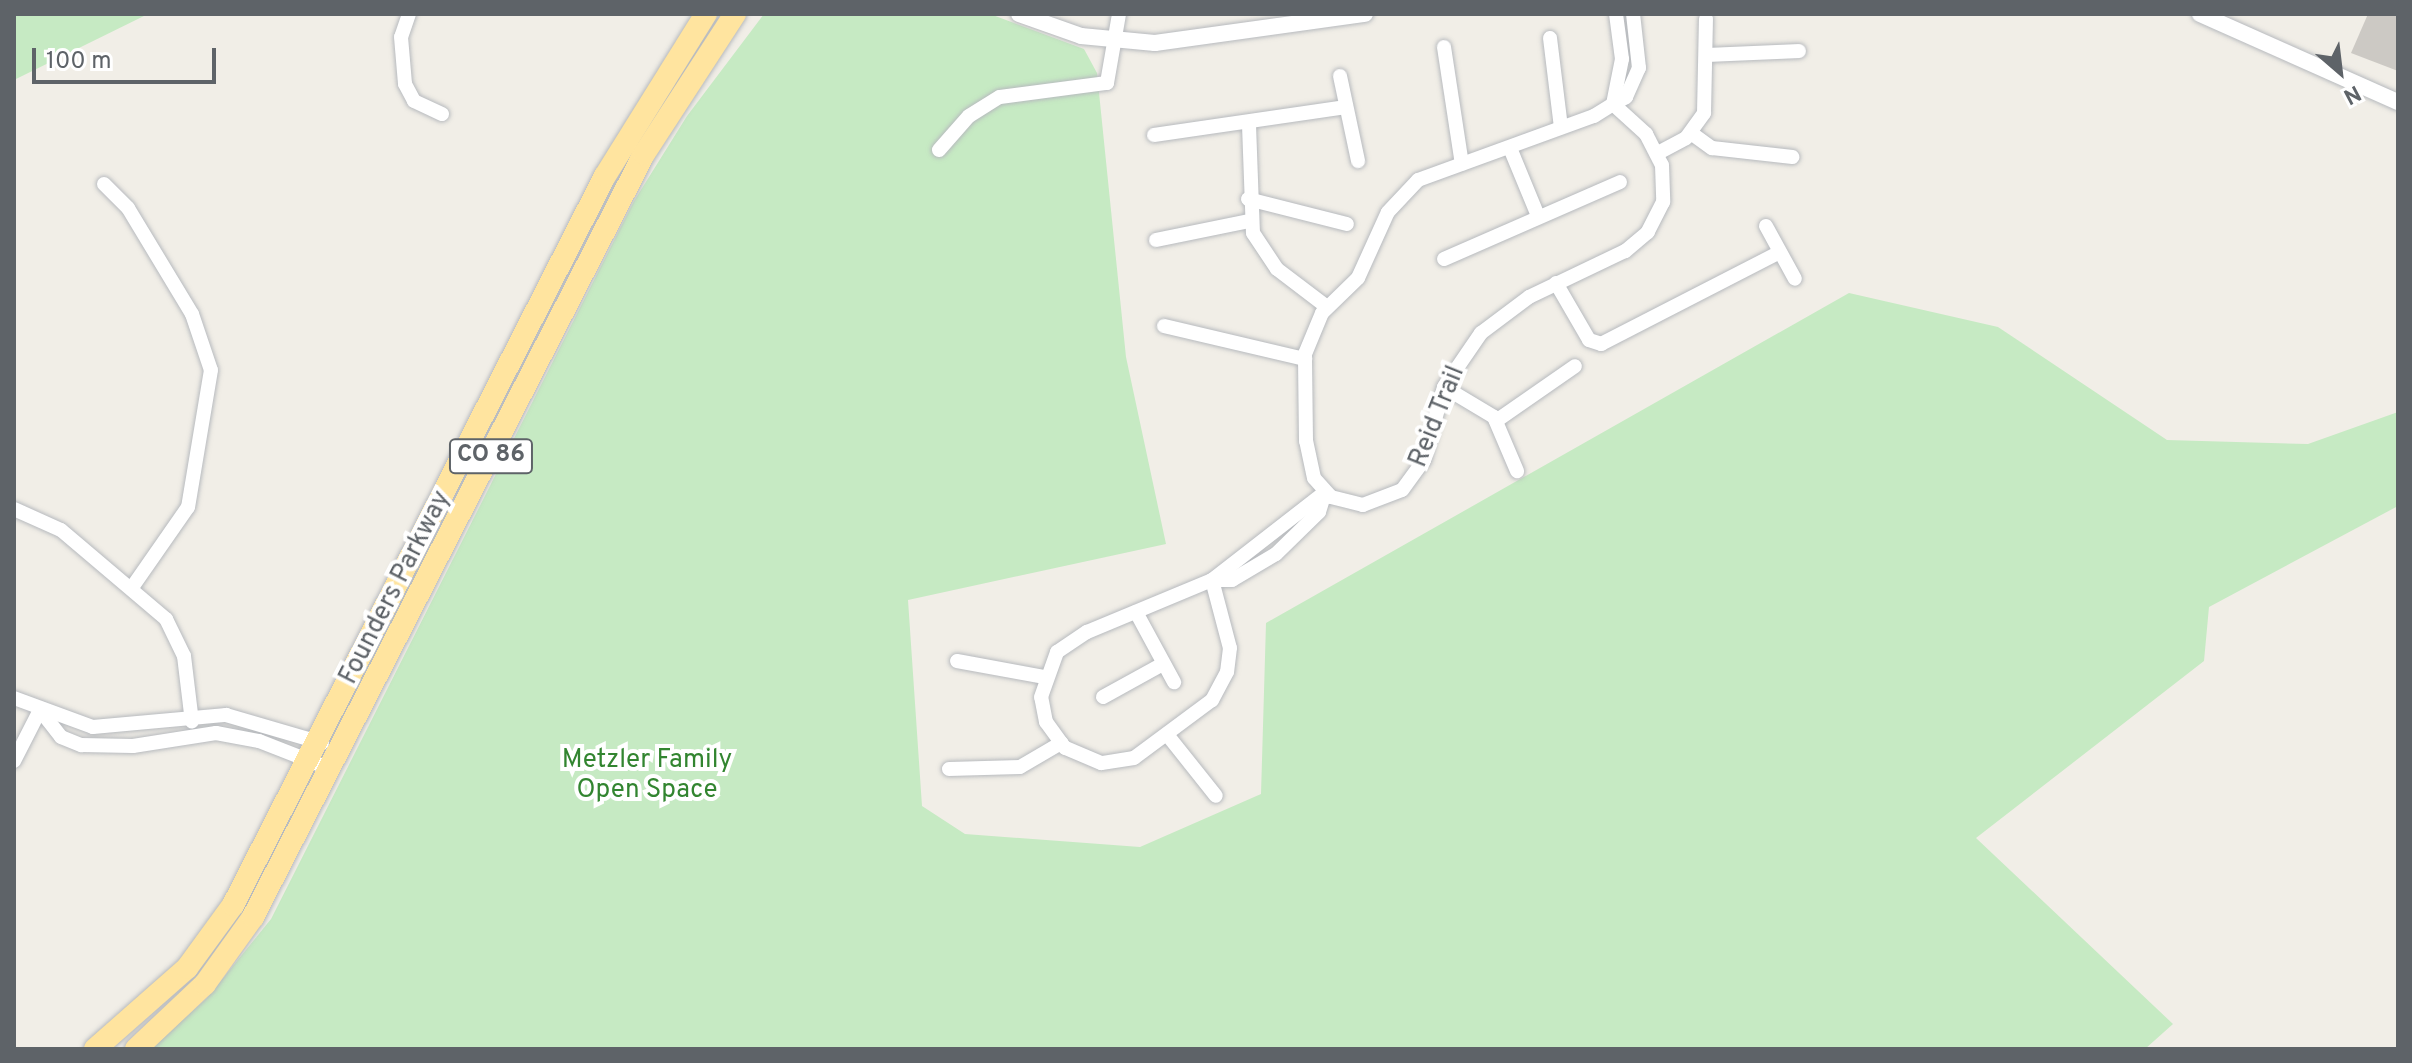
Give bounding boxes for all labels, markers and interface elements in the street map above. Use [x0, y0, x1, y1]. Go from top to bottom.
scale bar [36, 32, 220, 82]
north arrow [2300, 32, 2380, 112]
text: 100 m [46, 47, 112, 77]
text: N [2338, 78, 2365, 109]
street label: Reid Trail [1403, 361, 1473, 473]
road number: CO 86 [447, 436, 535, 476]
street label: Founders Parkway [334, 486, 458, 690]
park label: Metzler Family Open Space [562, 745, 732, 806]

